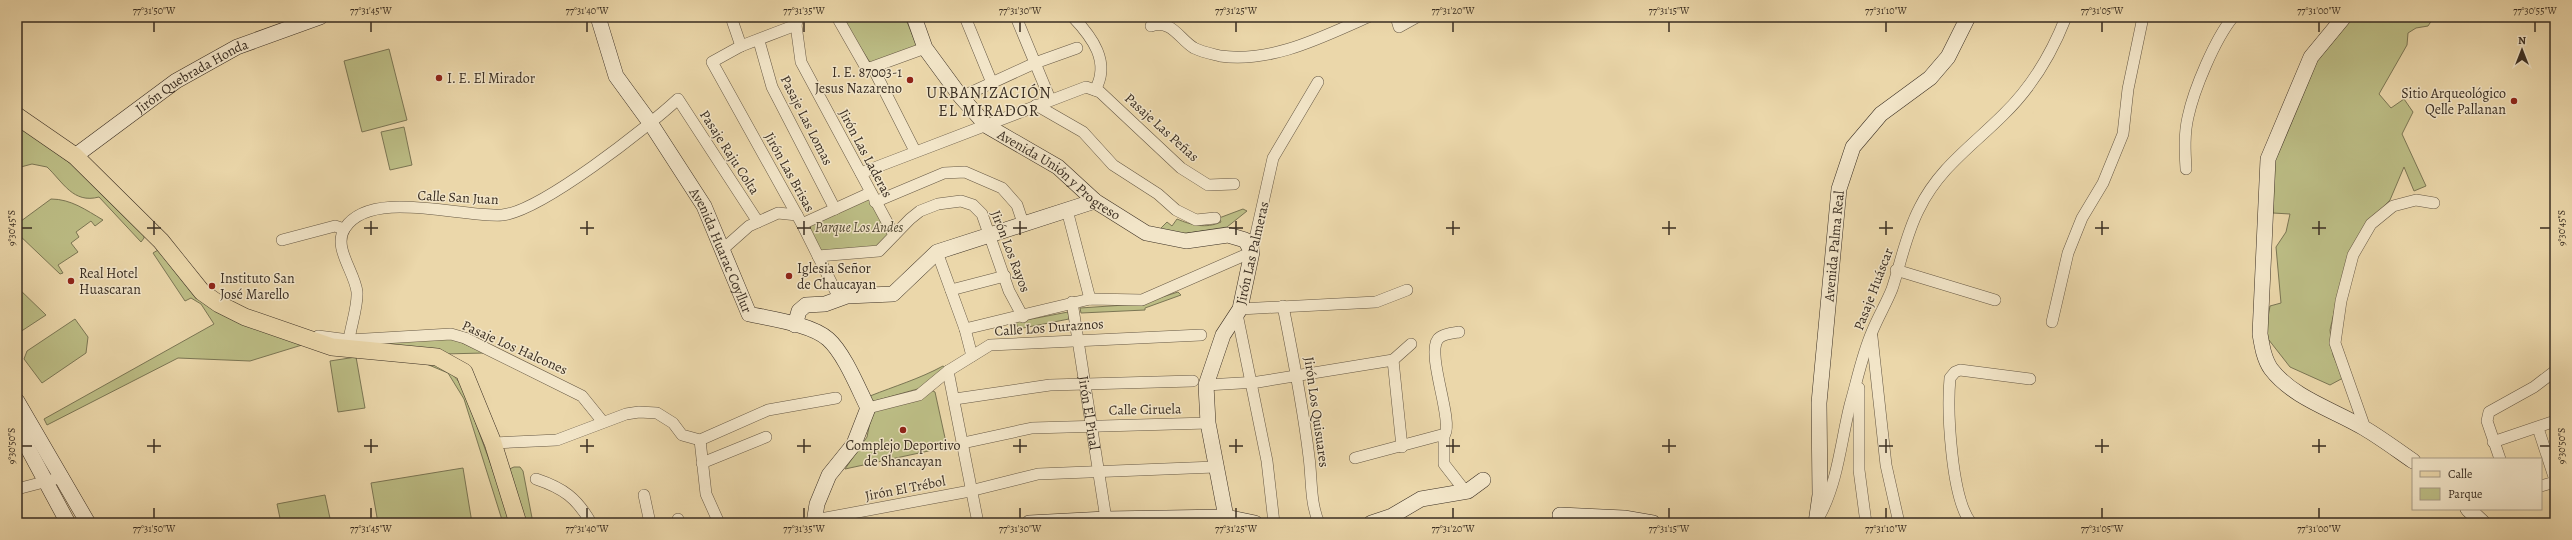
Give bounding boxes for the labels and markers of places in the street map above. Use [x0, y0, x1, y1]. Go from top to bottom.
place label: I. E. 87003-1 Jesus Nazareno [815, 63, 902, 98]
place label: I. E. El Mirador [447, 69, 536, 88]
marker: I. E. El Mirador [434, 73, 444, 83]
marker: I. E. 87003-1 Jesus Nazareno [905, 75, 915, 85]
place label: Sitio Arqueológico Qelle Pallanan [2401, 84, 2506, 119]
marker: Sitio Arqueológico Qelle Pallanan [2509, 96, 2519, 106]
place label: Iglesia Señor de Chaucayan [797, 259, 876, 294]
place label: Real Hotel Huascaran [79, 264, 141, 299]
place label: Instituto San José Marello [220, 269, 295, 304]
marker: Iglesia Señor de Chaucayan [784, 271, 794, 281]
marker: Real Hotel Huascaran [66, 276, 76, 286]
marker: Instituto San José Marello [207, 281, 217, 291]
marker: Complejo Deportivo de Shancayan [898, 425, 908, 435]
place label: Complejo Deportivo de Shancayan [846, 436, 960, 471]

